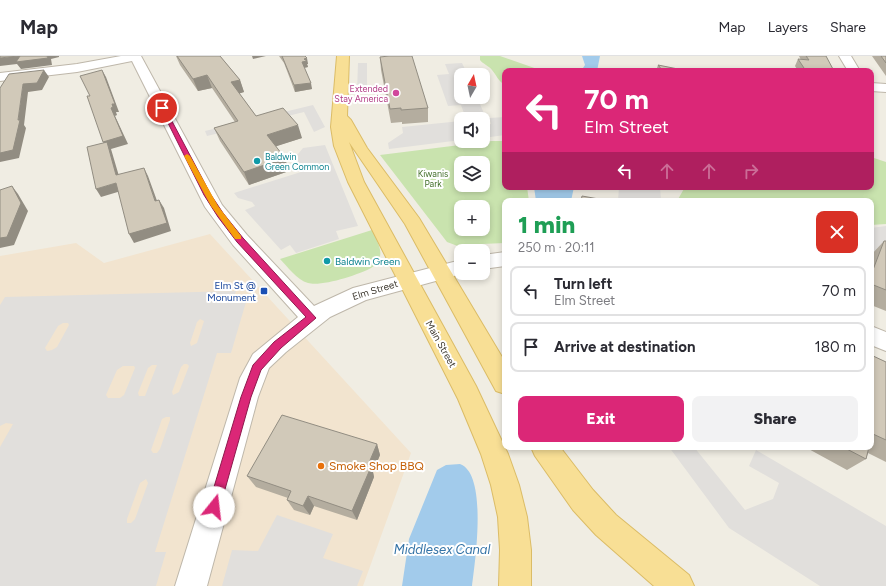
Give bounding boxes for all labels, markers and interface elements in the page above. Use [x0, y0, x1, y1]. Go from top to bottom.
text: Map [20, 16, 58, 39]
text: Map [718, 19, 746, 36]
text: Layers [768, 19, 808, 36]
text: Share [830, 19, 866, 36]
north arrow [454, 68, 490, 104]
map controls [454, 68, 490, 280]
text: 70 m [584, 82, 649, 116]
place label: Extended Stay America [334, 83, 388, 104]
icon: left [518, 84, 570, 136]
marker: Extended Stay America [391, 88, 401, 98]
pin [145, 91, 179, 125]
icon: arrive [151, 97, 173, 119]
button: sound [454, 112, 490, 148]
text: Elm Street [584, 116, 669, 138]
place label: Baldwin Green Common [265, 151, 329, 172]
marker: Baldwin Green Common [252, 156, 262, 166]
button: layers [454, 156, 490, 192]
icon: left [614, 160, 636, 182]
icon: ahead [656, 160, 678, 182]
icon: ahead [698, 160, 720, 182]
icon: right [740, 160, 762, 182]
park label: Kiwanis Park [418, 168, 448, 189]
button: + [454, 200, 490, 236]
text: 1 min [518, 210, 575, 239]
button: close [816, 211, 858, 253]
text: 250 m · 20:11 [518, 240, 595, 255]
button: − [454, 244, 490, 280]
place label: Baldwin Green [335, 255, 400, 268]
marker: Baldwin Green [322, 256, 332, 266]
text: Turn left [554, 275, 612, 293]
street label: Elm Street [351, 277, 400, 303]
place label: Elm St @ Monument [207, 279, 256, 304]
icon: left [520, 280, 542, 302]
text: 70 m [822, 282, 856, 300]
marker: Elm St @ Monument [259, 286, 269, 296]
text: Elm Street [554, 293, 615, 308]
street label: Main Street [423, 318, 459, 370]
icon: arrive [520, 336, 542, 358]
text: Arrive at destination [554, 338, 695, 356]
text: 180 m [815, 338, 856, 356]
button: Exit [518, 396, 684, 442]
button: Share [692, 396, 858, 442]
place label: Smoke Shop BBQ [329, 459, 424, 473]
marker: Smoke Shop BBQ [316, 461, 326, 471]
position arrow [193, 486, 235, 528]
water label: Middlesex Canal [394, 542, 490, 557]

